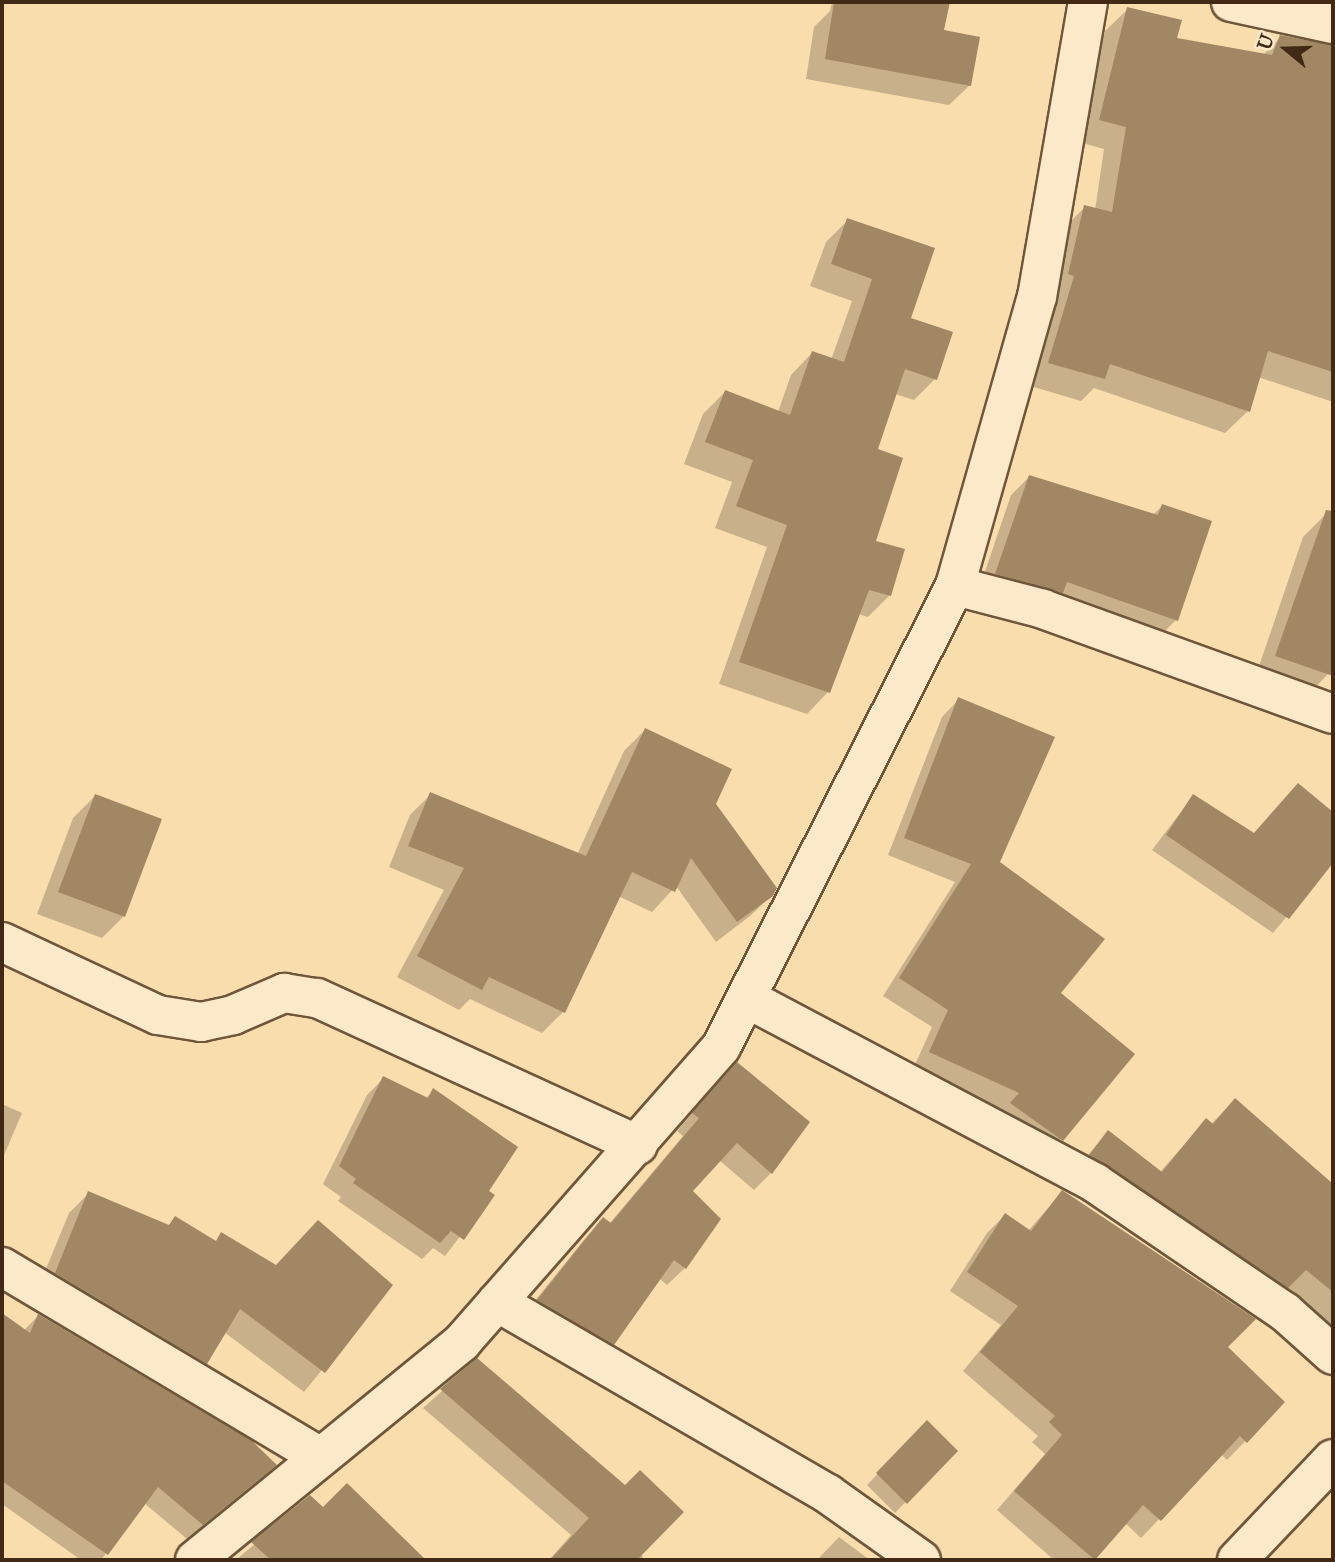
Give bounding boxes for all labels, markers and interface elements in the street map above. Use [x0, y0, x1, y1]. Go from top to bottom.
north arrow [1251, 14, 1321, 84]
text: U [1252, 31, 1279, 53]

